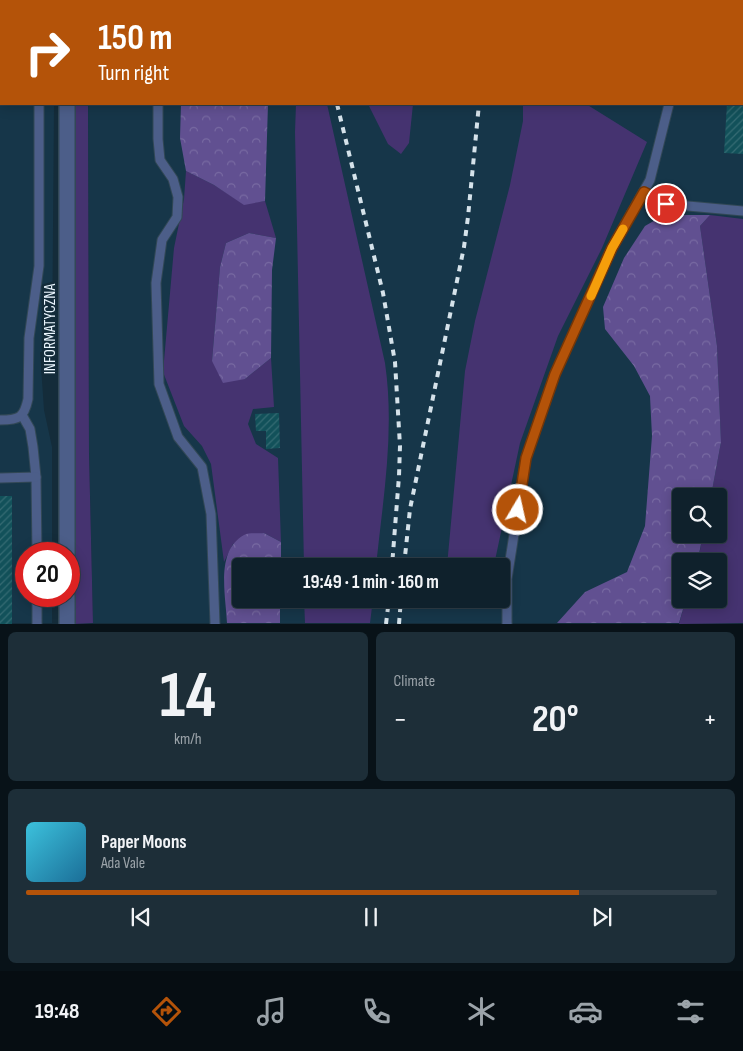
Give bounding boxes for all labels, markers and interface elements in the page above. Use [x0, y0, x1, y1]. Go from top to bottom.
text: 150 m [98, 17, 172, 60]
icon: right [15, 20, 80, 85]
text: Turn right [98, 60, 169, 87]
pin [645, 183, 687, 225]
icon: arrive [652, 190, 680, 218]
street label: INFORMATYCZNA [41, 283, 60, 374]
position arrow [491, 483, 543, 535]
map controls [672, 488, 727, 608]
button: search [672, 488, 727, 543]
speed limit sign: 20 [15, 542, 80, 607]
button: layers [672, 553, 727, 608]
text: 19:49 · 1 min · 160 m [303, 571, 439, 594]
text: 14 [160, 658, 216, 736]
text: Climate [394, 672, 435, 691]
text: 20° [532, 697, 579, 742]
text: − [394, 703, 407, 736]
text: + [703, 703, 717, 736]
text: km/h [174, 730, 202, 749]
text: Paper Moons [101, 831, 187, 854]
text: Ada Vale [101, 854, 145, 873]
icon: previous [127, 903, 155, 931]
icon: pause [357, 903, 385, 931]
icon: next [588, 903, 616, 931]
icon: directions [149, 994, 184, 1029]
icon: music [254, 994, 289, 1029]
icon: phone [359, 994, 394, 1029]
icon: climate [464, 994, 499, 1029]
icon: car [568, 994, 603, 1029]
icon: filters [673, 994, 708, 1029]
text: 19:48 [35, 998, 79, 1025]

